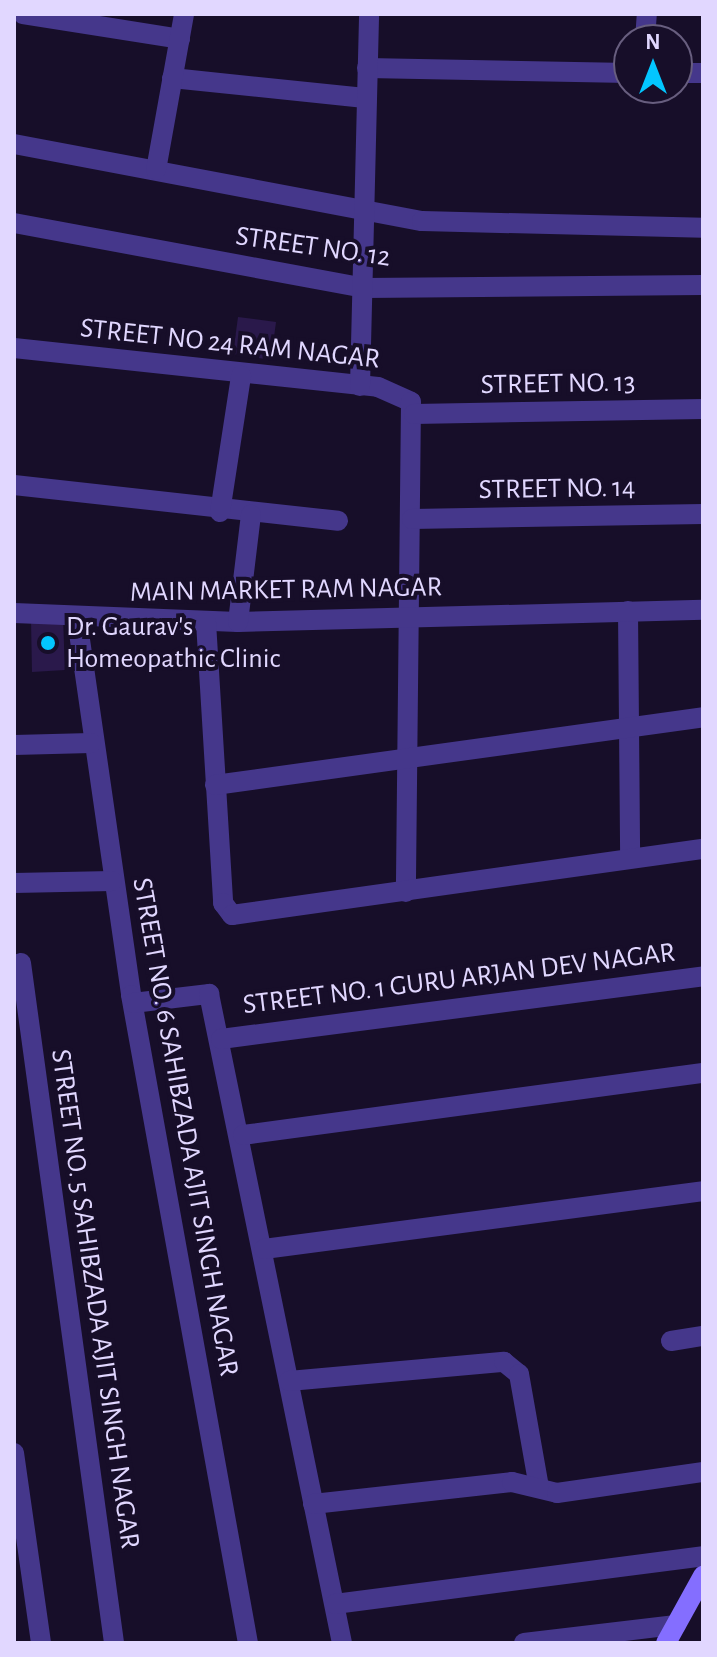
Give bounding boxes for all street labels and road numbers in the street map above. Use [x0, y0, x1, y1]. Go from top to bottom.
street label: STREET NO. 12 [233, 220, 393, 274]
street label: STREET NO 24 RAM NAGAR [78, 312, 382, 376]
street label: STREET NO. 13 [480, 366, 636, 402]
street label: STREET NO. 14 [478, 471, 636, 507]
street label: MAIN MARKET RAM NAGAR [130, 570, 442, 610]
street label: STREET NO. 6 SAHIBZADA AJIT SINGH NAGAR [125, 875, 245, 1379]
street label: STREET NO. 1 GURU ARJAN DEV NAGAR [241, 936, 677, 1022]
street label: STREET NO. 5 SAHIBZADA AJIT SINGH NAGAR [43, 1047, 147, 1551]

